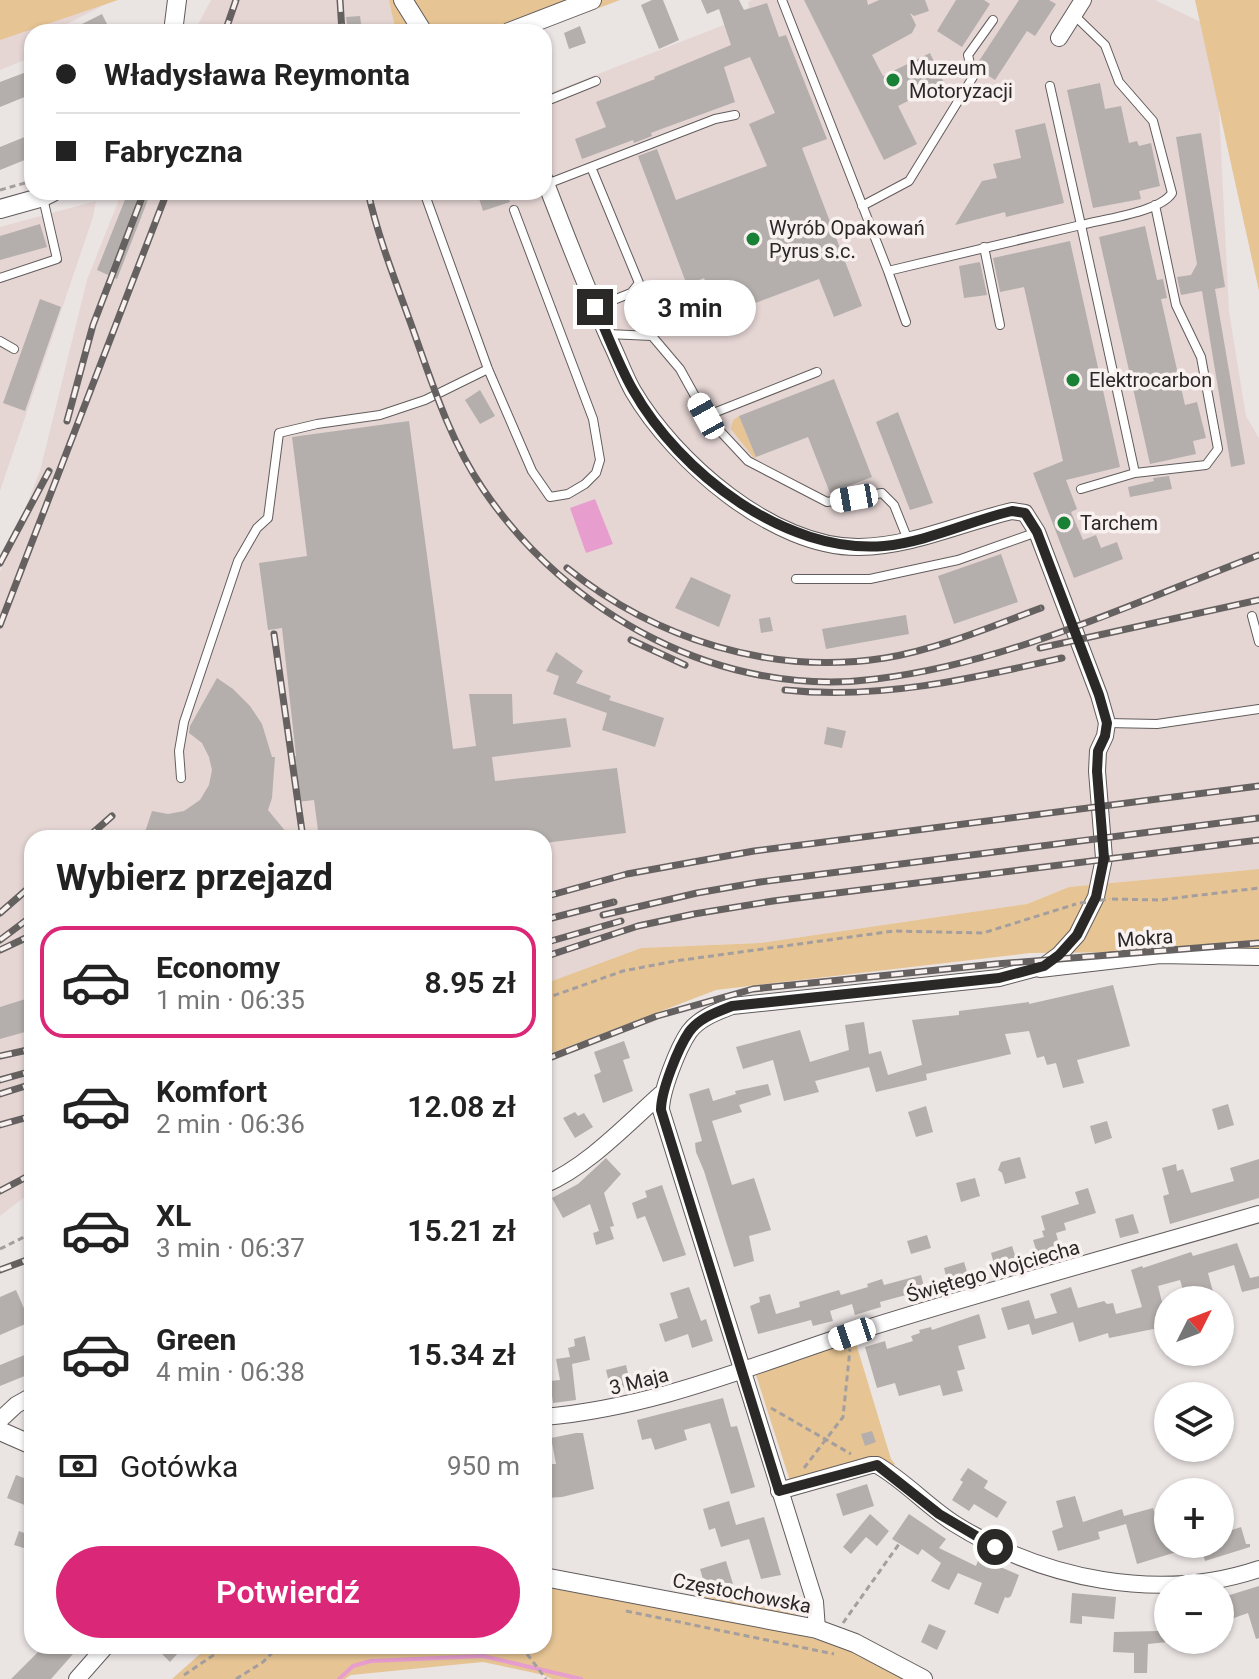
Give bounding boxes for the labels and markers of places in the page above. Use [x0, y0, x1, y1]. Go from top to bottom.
place label: Muzeum Motoryzacji [909, 56, 1013, 103]
marker: Muzeum Motoryzacji [884, 71, 902, 89]
place label: Wyrób Opakowań Pyrus s.c. [769, 216, 925, 263]
marker: Wyrób Opakowań Pyrus s.c. [744, 230, 762, 248]
place label: Elektrocarbon [1089, 368, 1212, 392]
marker: Elektrocarbon [1064, 371, 1082, 389]
place label: Tarchem [1080, 511, 1158, 535]
marker: Tarchem [1055, 514, 1073, 532]

